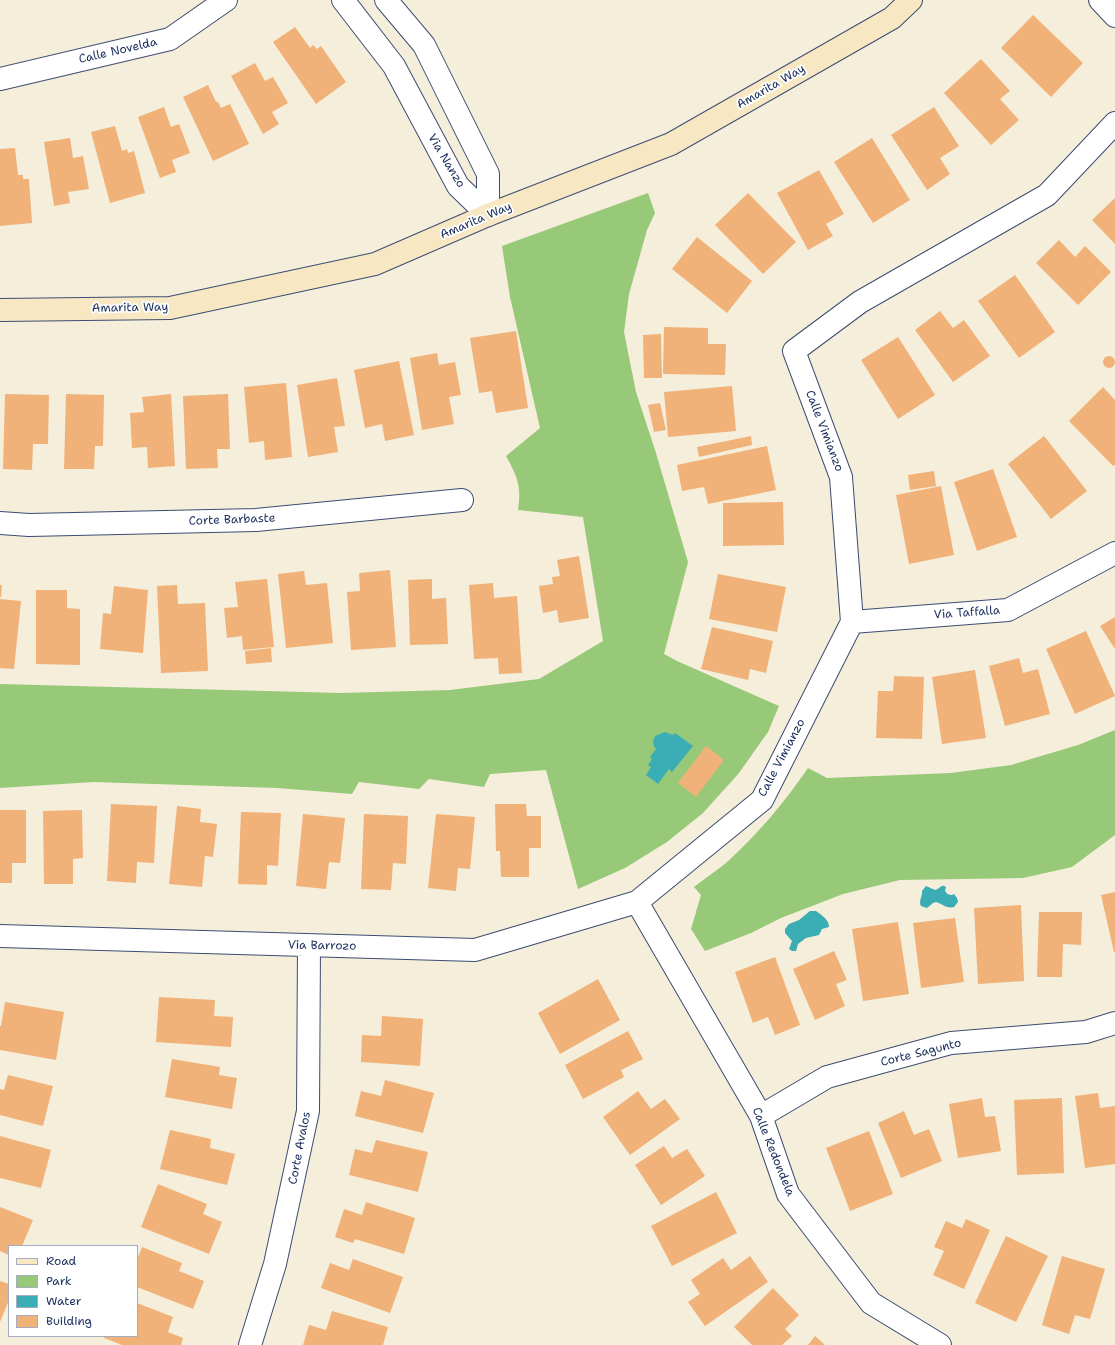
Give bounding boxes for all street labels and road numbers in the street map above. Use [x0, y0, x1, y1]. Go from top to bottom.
street label: Calle Novelda [77, 35, 159, 67]
street label: Amarita Way [734, 62, 808, 112]
street label: Via Nanzo [424, 131, 468, 191]
street label: Amarita Way [438, 199, 514, 243]
street label: Amarita Way [92, 300, 168, 316]
street label: Calle Vimianzo [802, 388, 846, 474]
street label: Corte Barbaste [188, 511, 276, 529]
street label: Via Taffalla [933, 603, 1001, 623]
street label: Calle Vimianzo [755, 717, 809, 799]
street label: Via Barrozo [288, 938, 356, 954]
street label: Corte Sagunto [879, 1036, 963, 1070]
street label: Calle Redondela [749, 1105, 797, 1199]
street label: Corte Avalos [286, 1110, 314, 1186]

